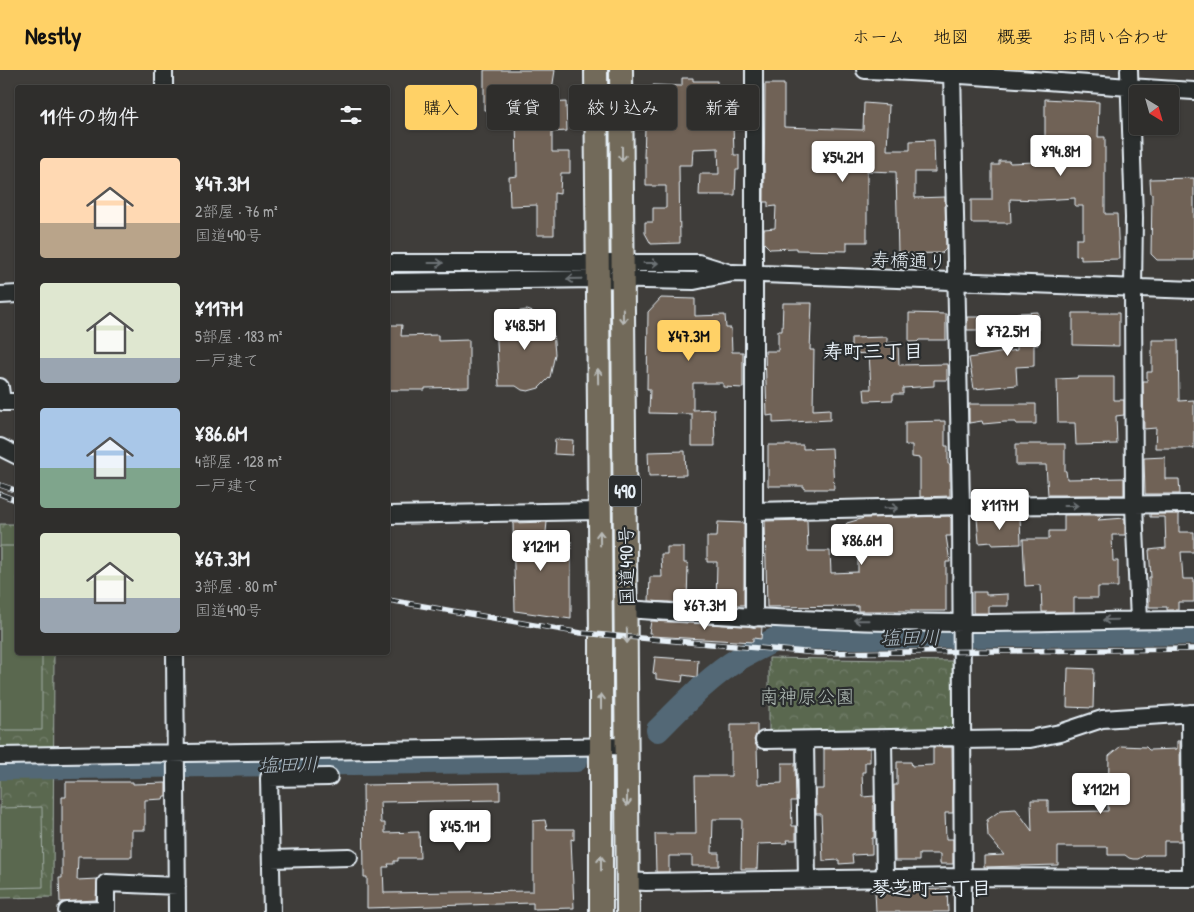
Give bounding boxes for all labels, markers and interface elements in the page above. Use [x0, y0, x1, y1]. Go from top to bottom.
text: Nestly [25, 19, 81, 51]
text: ホーム [852, 24, 905, 49]
text: 地図 [933, 24, 969, 49]
text: 概要 [997, 24, 1033, 49]
text: お問い合わせ [1061, 24, 1169, 49]
chip: 購入 [405, 85, 477, 130]
chip: 賃貸 [487, 85, 559, 130]
chip: 絞り込み [569, 85, 677, 130]
chip: 新着 [687, 85, 759, 130]
north arrow [1129, 85, 1179, 135]
map controls [1129, 85, 1179, 135]
icon: filters [337, 101, 365, 129]
text: 11件の物件 [40, 102, 139, 131]
pin: ¥94.8M [1020, 134, 1102, 177]
pin: ¥54.2M [802, 140, 884, 183]
text: ¥94.8M [1041, 140, 1081, 162]
one-way arrow [617, 145, 626, 161]
text: ¥54.2M [823, 146, 863, 168]
text: ¥47.3M [195, 169, 249, 198]
icon: home [80, 178, 140, 238]
text: 2部屋 · 76 m² [195, 200, 278, 222]
text: 国道490号 [195, 224, 262, 246]
street label: 寿橋通り [871, 246, 947, 274]
one-way arrow [428, 258, 444, 268]
one-way arrow [642, 258, 659, 268]
one-way arrow [566, 275, 582, 284]
text: ¥117M [195, 294, 243, 323]
icon: home [80, 303, 140, 363]
pin: ¥48.5M [484, 308, 566, 351]
one-way arrow [618, 308, 628, 324]
text: ¥48.5M [505, 314, 545, 336]
pin: ¥72.5M [967, 314, 1049, 357]
pin: ¥47.3M [648, 320, 730, 362]
text: ¥72.5M [987, 320, 1029, 342]
text: 5部屋 · 183 m² [195, 325, 282, 347]
text: ¥47.3M [668, 325, 710, 347]
district label: 寿町三丁目 [823, 337, 923, 364]
text: 一戸建て [195, 349, 259, 371]
one-way arrow [593, 368, 603, 384]
text: ¥86.6M [195, 419, 248, 448]
icon: home [80, 428, 140, 488]
text: 4部屋 · 128 m² [195, 450, 282, 472]
text: 一戸建て [195, 474, 259, 496]
road number: 490 [609, 476, 641, 506]
pin: ¥117M [965, 488, 1035, 531]
text: ¥117M [982, 494, 1018, 516]
one-way arrow [1062, 501, 1079, 511]
one-way arrow [882, 503, 899, 513]
pin: ¥86.6M [821, 524, 903, 566]
street label: 国道490号 [612, 526, 640, 606]
text: ¥86.6M [842, 529, 882, 551]
pin: ¥121M [506, 530, 576, 572]
one-way arrow [595, 531, 605, 547]
text: ¥121M [523, 535, 559, 557]
text: ¥67.3M [195, 544, 250, 573]
icon: home [80, 553, 140, 613]
text: 3部屋 · 80 m² [195, 575, 277, 597]
pin: ¥67.3M [664, 588, 746, 631]
text: ¥67.3M [684, 594, 726, 616]
text: 国道490号 [195, 599, 262, 621]
one-way arrow [1103, 615, 1119, 625]
one-way arrow [853, 616, 869, 625]
water label: 塩田川 [880, 623, 940, 651]
one-way arrow [622, 628, 631, 644]
park label: 南神原公園 [759, 683, 855, 709]
one-way arrow [596, 693, 606, 710]
water label: 塩田川 [258, 750, 318, 778]
pin: ¥112M [1066, 772, 1136, 815]
text: ¥112M [1083, 778, 1119, 800]
one-way arrow [622, 790, 632, 806]
pin: ¥45.1M [419, 810, 501, 852]
text: ¥45.1M [441, 815, 479, 837]
one-way arrow [596, 856, 606, 872]
district label: 琴芝町二丁目 [871, 874, 991, 901]

